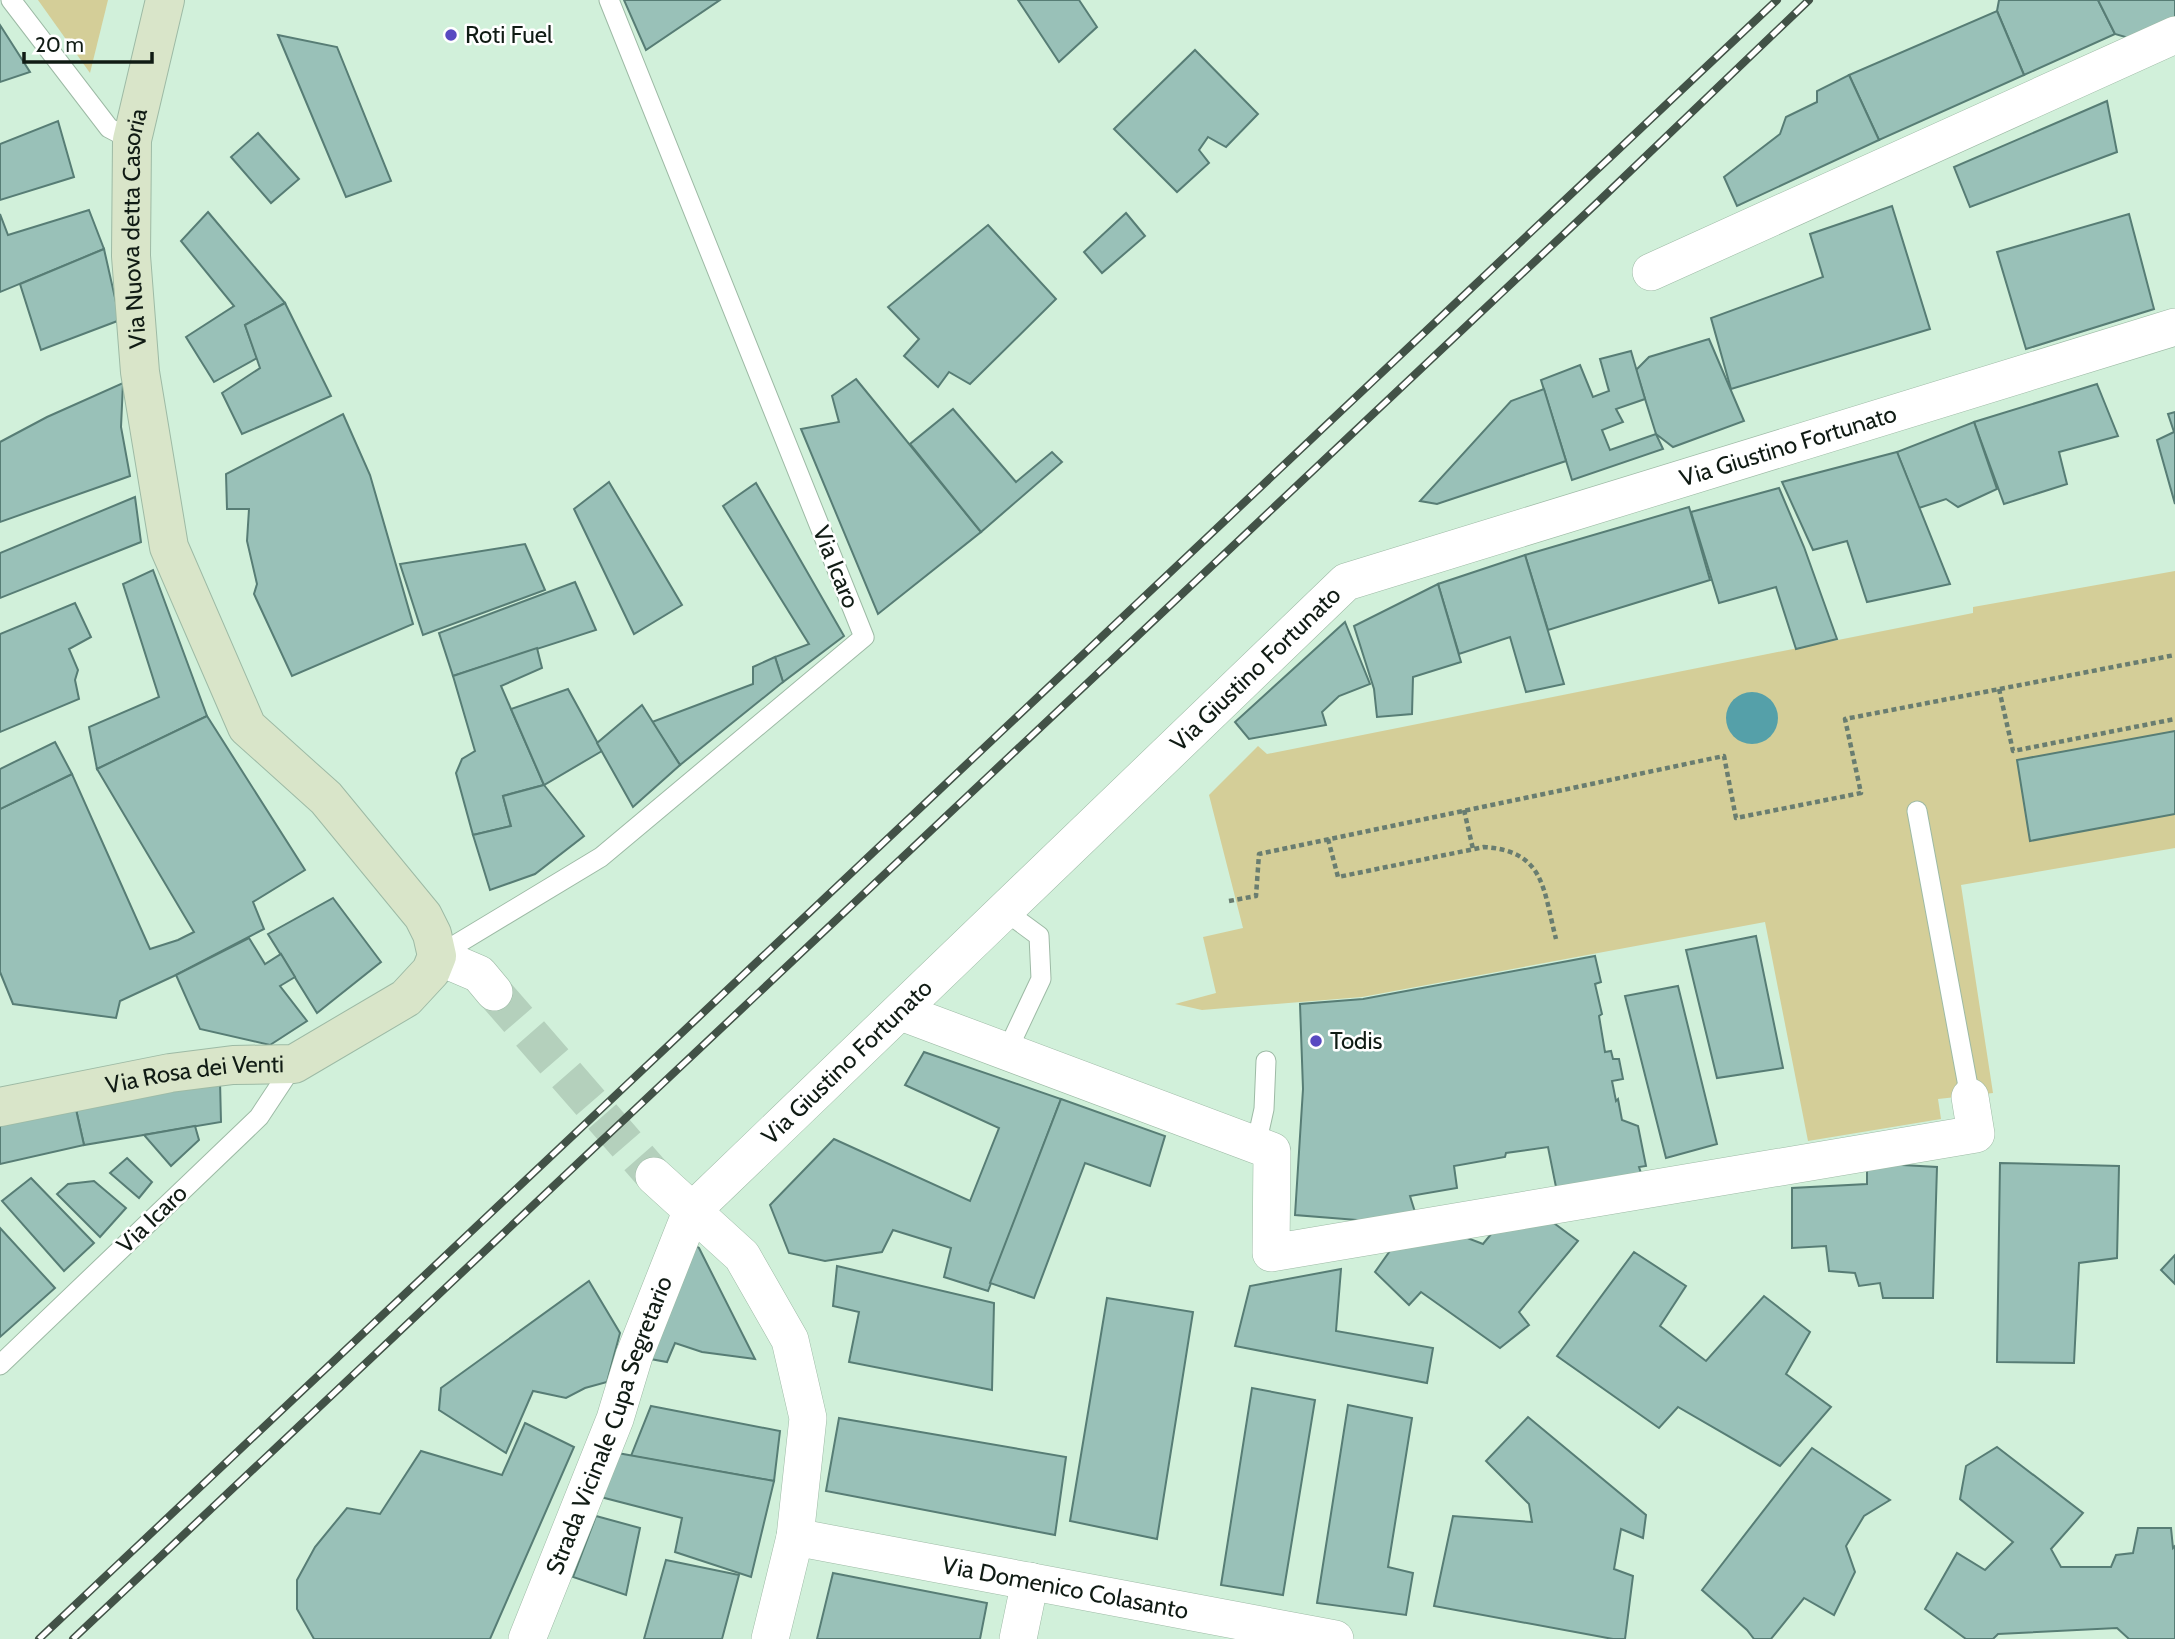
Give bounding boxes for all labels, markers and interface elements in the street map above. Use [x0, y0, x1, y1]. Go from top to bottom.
place label: Roti Fuel [465, 20, 553, 49]
scale bar [24, 21, 152, 65]
marker: Roti Fuel [443, 27, 459, 43]
text: 20 m [35, 32, 84, 57]
street label: Via Nuova detta Casoria [116, 105, 153, 350]
street label: Via Giustino Fortunato [1676, 399, 1900, 493]
street label: Via Icaro [807, 521, 866, 612]
street label: Via Giustino Fortunato [1164, 580, 1347, 757]
street label: Via Giustino Fortunato [755, 973, 938, 1150]
place label: Todis [1330, 1026, 1383, 1055]
marker: Todis [1308, 1033, 1324, 1049]
street label: Via Rosa dei Venti [103, 1049, 284, 1100]
street label: Via Icaro [111, 1178, 193, 1259]
street label: Strada Vicinale Cupa Segretario [539, 1272, 678, 1579]
street label: Via Domenico Colasanto [940, 1550, 1191, 1625]

